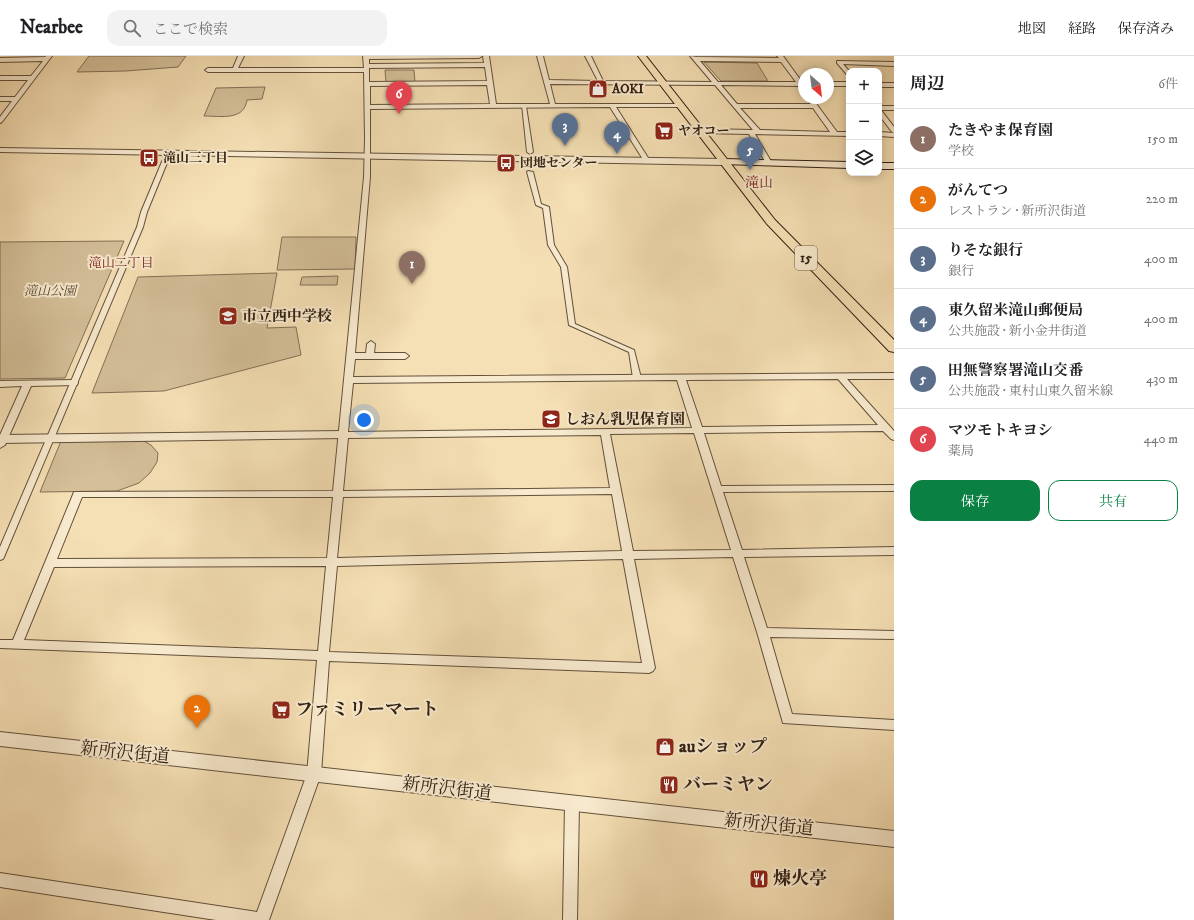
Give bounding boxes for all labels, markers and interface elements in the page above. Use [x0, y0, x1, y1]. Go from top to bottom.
search box [107, 10, 387, 46]
text: Nearbee [20, 16, 83, 39]
icon: search [121, 17, 143, 39]
text: ここで検索 [153, 20, 228, 39]
text: 地図 [1018, 20, 1046, 38]
text: 経路 [1068, 20, 1096, 38]
text: 保存済み [1118, 20, 1174, 38]
north arrow [798, 68, 834, 104]
map controls [846, 68, 882, 176]
button: + [846, 68, 882, 104]
text: 周辺 [910, 73, 944, 95]
text: 6件 [1158, 76, 1178, 92]
shop icon: AOKI [587, 78, 609, 100]
pin: 6 [386, 81, 412, 114]
place label: AOKI [611, 81, 644, 97]
button: − [846, 104, 882, 140]
pin: 3 [552, 113, 578, 146]
supermarket icon: ヤオコー [653, 120, 675, 142]
pin: 4 [604, 121, 630, 154]
text: たきやま保育園 [948, 121, 1053, 140]
place label: ヤオコー [678, 123, 729, 139]
text: 1 [921, 131, 925, 147]
text: 150 m [1147, 131, 1178, 147]
pin: 5 [737, 137, 763, 170]
button: layers [846, 140, 882, 176]
text: 学校 [948, 143, 974, 159]
bus stop icon: 滝山三丁目 [138, 147, 160, 169]
place label: 滝山三丁目 [163, 150, 228, 166]
bus stop icon: 団地センター [495, 152, 517, 174]
place label: 団地センター [520, 155, 597, 171]
district label: 滝山 [745, 174, 773, 192]
text: がんてつ [948, 181, 1008, 200]
text: 2 [920, 191, 926, 207]
text: 220 m [1146, 191, 1178, 207]
text: レストラン · 新所沢街道 [948, 203, 1086, 219]
text: りそな銀行 [948, 241, 1023, 260]
road number: 15 [795, 246, 817, 270]
pin: 1 [399, 251, 425, 284]
text: 3 [921, 251, 925, 267]
text: 400 m [1144, 251, 1178, 267]
district label: 滝山二丁目 [88, 255, 154, 271]
text: 銀行 [948, 263, 974, 279]
park label: 滝山公園 [24, 283, 78, 299]
text: 東久留米滝山郵便局 [948, 301, 1083, 320]
school or university icon: 市立西中学校 [217, 305, 239, 327]
place label: 市立西中学校 [242, 307, 332, 326]
text: 4 [919, 311, 927, 327]
text: 400 m [1144, 311, 1178, 327]
text: 公共施設 · 新小金井街道 [948, 323, 1087, 339]
text: 田無警察署滝山交番 [948, 361, 1083, 380]
text: 5 [920, 371, 926, 387]
text: 430 m [1146, 371, 1178, 387]
text: 公共施設 · 東村山東久留米線 [948, 383, 1113, 399]
school or university icon: しおん乳児保育園 [540, 408, 562, 430]
your location [354, 410, 374, 430]
place label: しおん乳児保育園 [565, 410, 685, 429]
text: マツモトキヨシ [948, 421, 1053, 440]
text: 6 [920, 431, 926, 447]
text: 440 m [1143, 431, 1178, 447]
text: 薬局 [948, 443, 974, 459]
button: 保存 [910, 480, 1040, 521]
button: 共有 [1048, 480, 1178, 521]
pin: 2 [184, 695, 210, 728]
supermarket icon: ファミリーマート [270, 699, 292, 721]
place label: ファミリーマート [295, 699, 439, 721]
shop icon: auショップ [654, 736, 676, 758]
place label: auショップ [679, 736, 767, 758]
street label: 新所沢街道 [79, 737, 171, 769]
street label: 新所沢街道 [401, 773, 493, 805]
restaurant icon: バーミヤン [658, 774, 680, 796]
place label: バーミヤン [683, 774, 773, 796]
street label: 新所沢街道 [723, 809, 815, 841]
restaurant icon: 煉火亭 [748, 868, 770, 890]
place label: 煉火亭 [773, 868, 827, 890]

